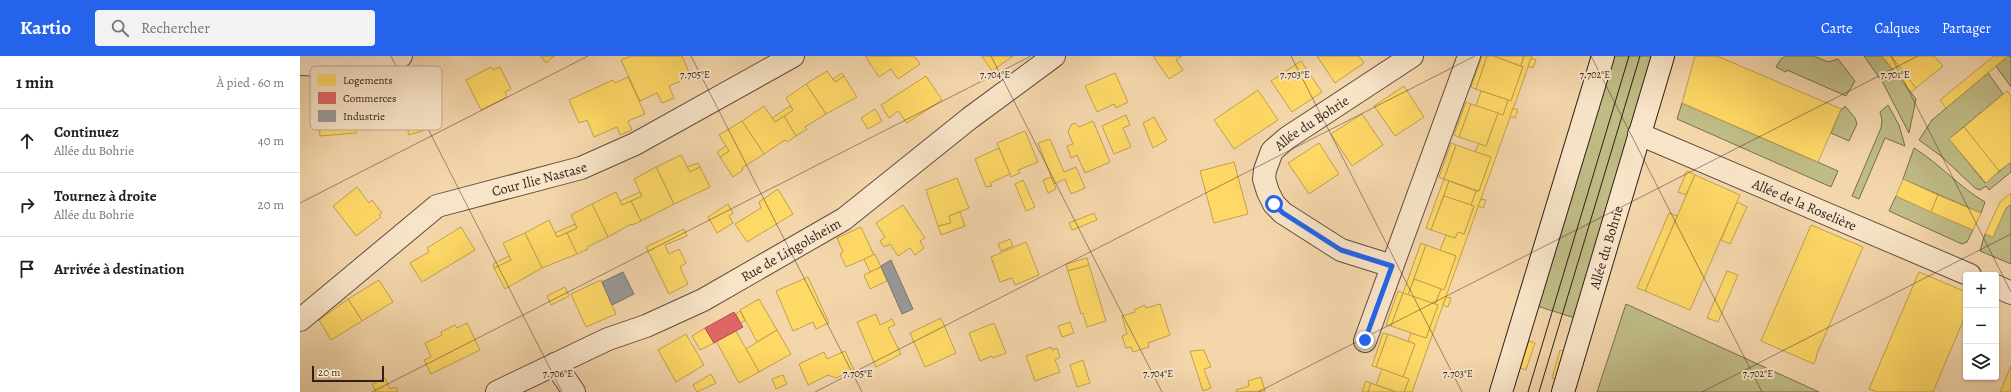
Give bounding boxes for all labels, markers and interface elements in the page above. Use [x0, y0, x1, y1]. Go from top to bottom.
search box [95, 10, 375, 46]
text: Kartio [20, 15, 71, 41]
icon: search [109, 17, 131, 39]
text: Rechercher [141, 18, 210, 38]
text: Carte [1821, 19, 1852, 38]
text: Calques [1874, 19, 1920, 38]
text: Partager [1942, 19, 1991, 38]
legend [310, 66, 442, 130]
text: 7.705°E [680, 68, 710, 81]
text: 7.704°E [980, 68, 1010, 81]
text: 7.703°E [1280, 68, 1310, 81]
text: 7.702°E [1580, 68, 1610, 81]
text: 7.701°E [1880, 68, 1910, 81]
text: 1 min [16, 71, 54, 94]
text: Logements [343, 73, 393, 88]
text: À pied · 60 m [216, 74, 284, 91]
text: Commerces [343, 91, 396, 106]
street label: Allée du Bohrie [1270, 91, 1353, 156]
text: Industrie [343, 109, 385, 124]
text: Continuez [54, 122, 119, 142]
icon: ahead [16, 130, 38, 152]
text: 40 m [258, 132, 284, 149]
text: Allée du Bohrie [54, 142, 134, 159]
street label: Cour Ilie Nastase [490, 157, 590, 201]
street label: Allée de la Roselière [1748, 174, 1859, 236]
text: Tournez à droite [54, 186, 157, 206]
icon: right [16, 194, 38, 216]
route start [1265, 195, 1283, 213]
text: 20 m [258, 196, 284, 213]
street label: Allée du Bohrie [1585, 203, 1628, 292]
text: Allée du Bohrie [54, 206, 134, 223]
street label: Rue de Lingolsheim [737, 214, 845, 286]
icon: arrive [16, 258, 38, 280]
text: Arrivée à destination [54, 259, 185, 279]
map controls [1963, 272, 1999, 380]
button: + [1963, 272, 1999, 308]
button: − [1963, 308, 1999, 344]
route end [1356, 331, 1374, 349]
button: layers [1963, 344, 1999, 380]
scale bar [312, 364, 384, 383]
text: 20 m [318, 365, 340, 380]
text: 7.706°E [543, 367, 573, 380]
text: 7.705°E [843, 367, 873, 380]
text: 7.704°E [1143, 367, 1173, 380]
text: 7.703°E [1443, 367, 1473, 380]
text: 7.702°E [1743, 367, 1773, 380]

